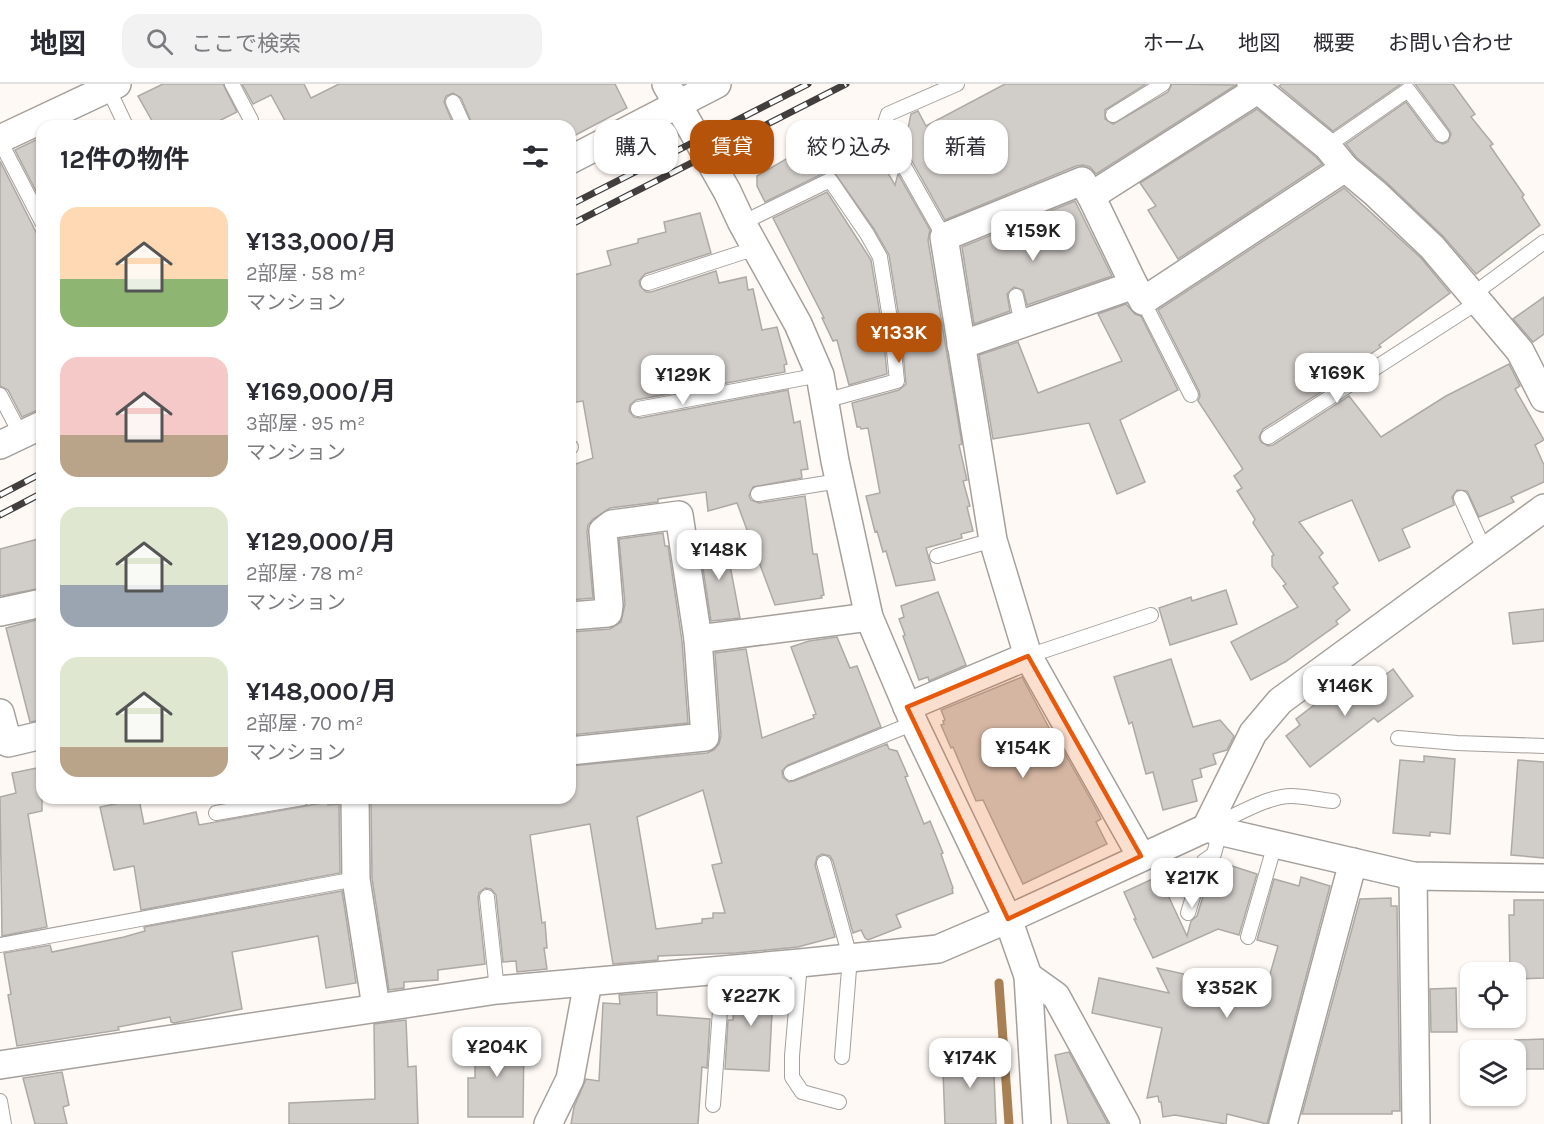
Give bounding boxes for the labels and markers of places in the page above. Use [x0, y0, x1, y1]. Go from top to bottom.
pin: ¥159K [991, 211, 1075, 262]
pin: ¥133K [857, 313, 941, 364]
pin: ¥169K [1295, 353, 1379, 404]
pin: ¥129K [641, 355, 725, 406]
pin: ¥148K [677, 530, 761, 581]
pin: ¥146K [1303, 666, 1387, 717]
pin: ¥154K [981, 728, 1065, 779]
pin: ¥217K [1150, 858, 1234, 909]
pin: ¥352K [1185, 968, 1269, 1019]
pin: ¥227K [709, 976, 793, 1027]
pin: ¥204K [455, 1027, 539, 1078]
pin: ¥174K [928, 1038, 1012, 1089]

